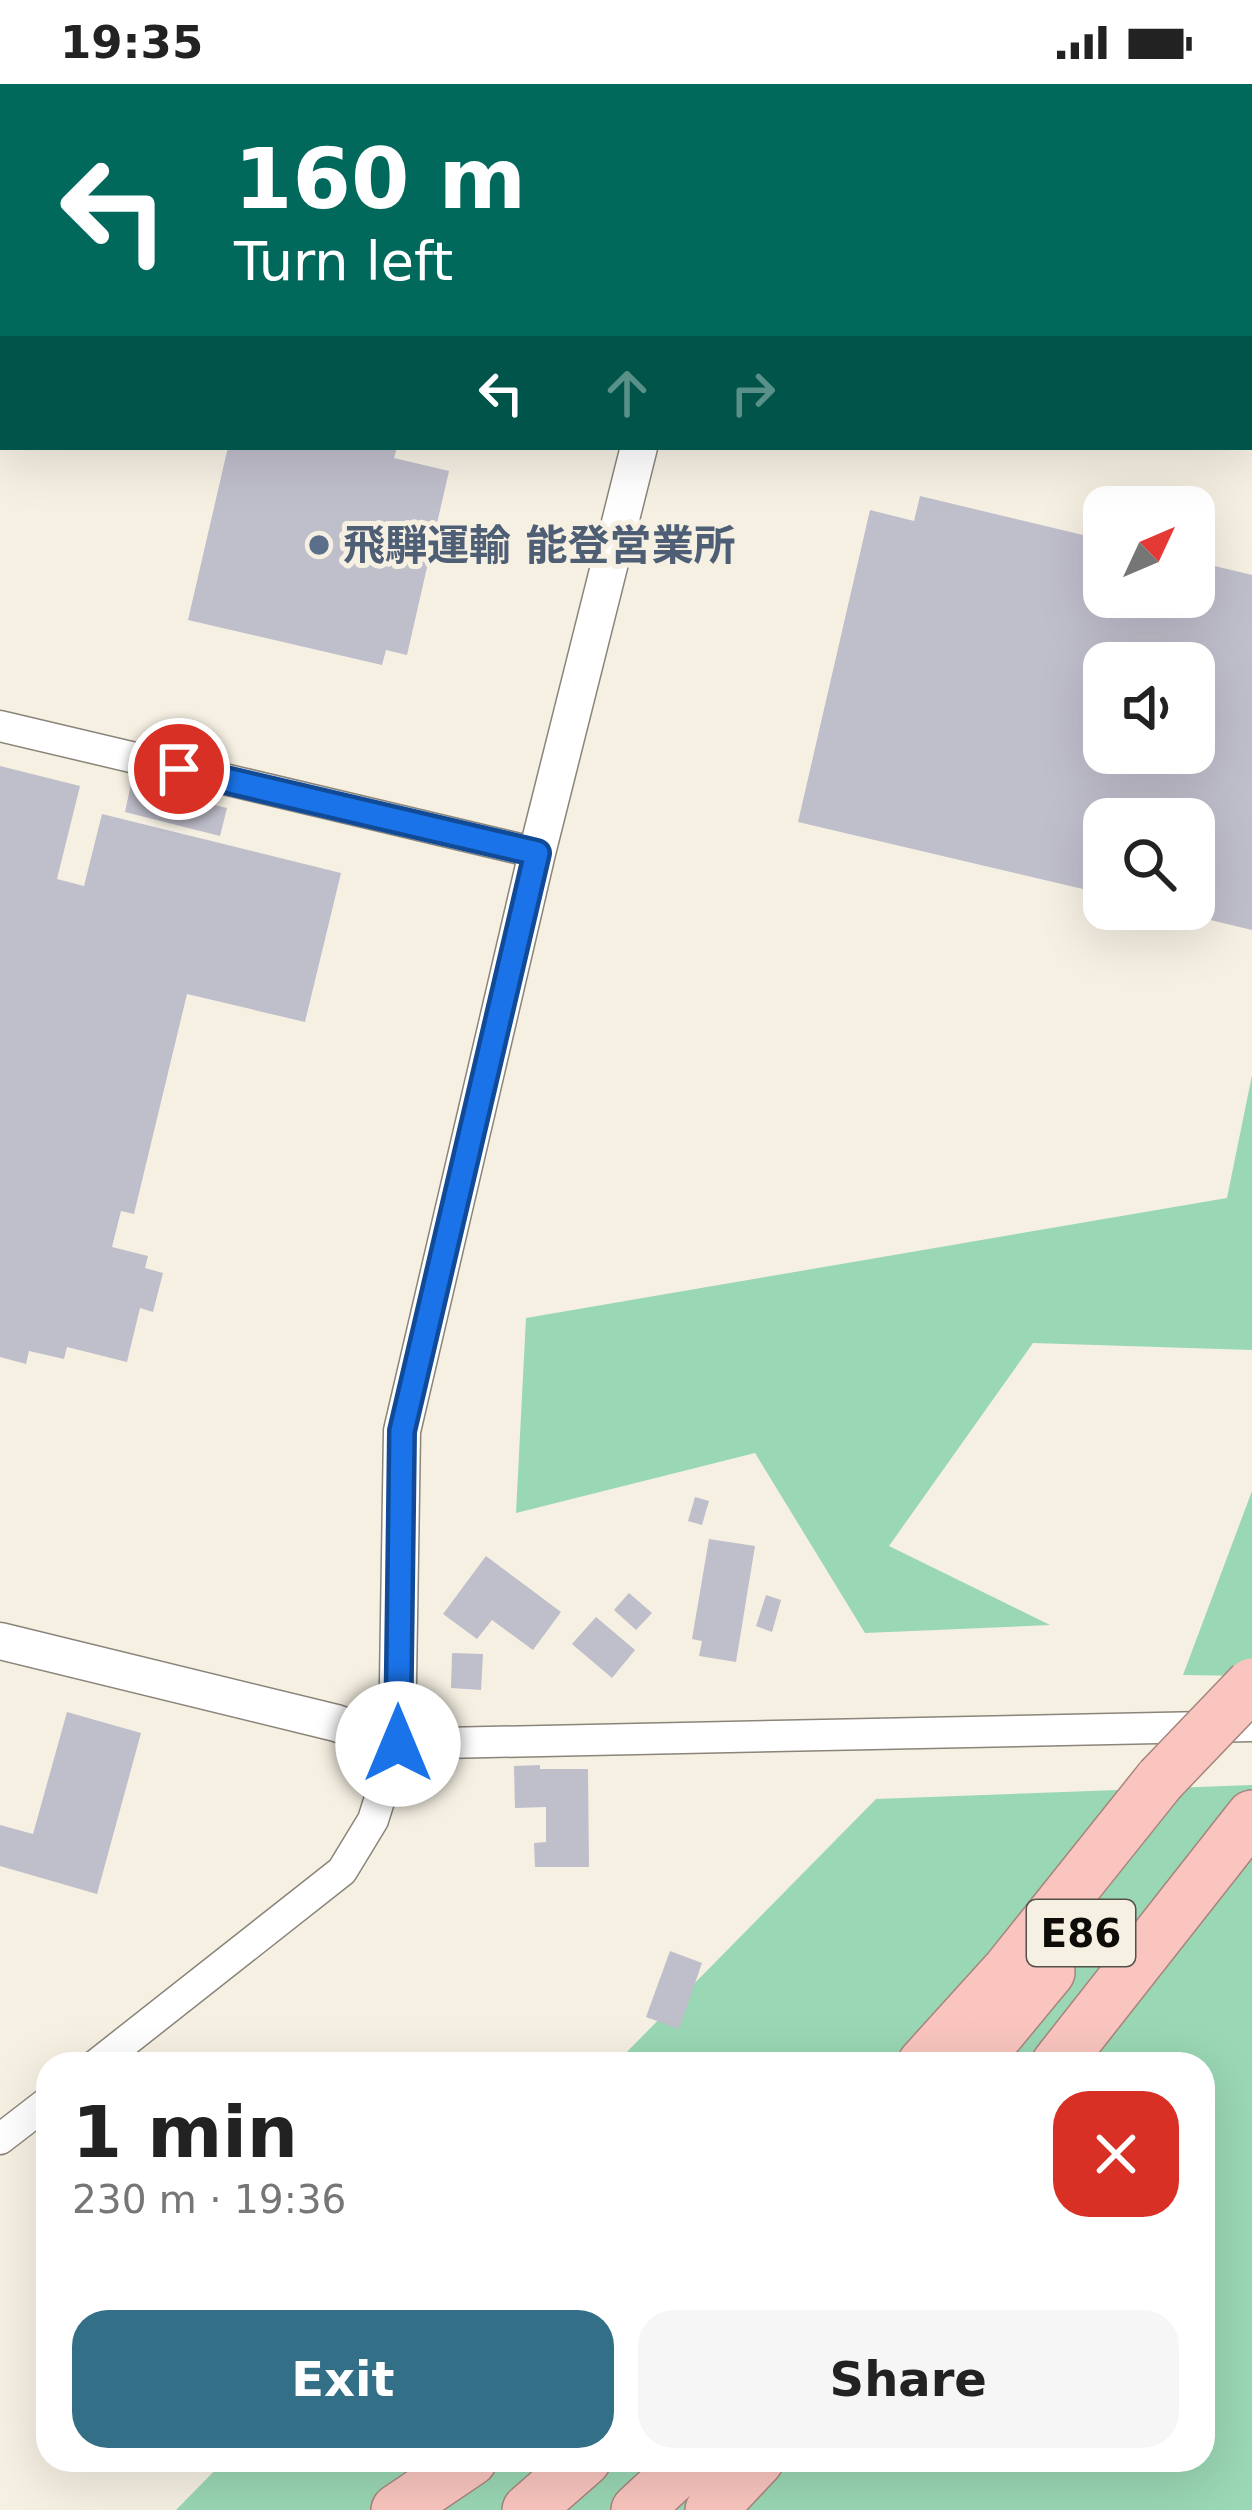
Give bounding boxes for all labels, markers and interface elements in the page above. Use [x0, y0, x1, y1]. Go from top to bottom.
text: 19:35 [60, 16, 203, 69]
text: 160 m [234, 130, 526, 228]
icon: left [36, 132, 192, 288]
text: Turn left [234, 230, 453, 293]
icon: left [468, 360, 534, 426]
icon: ahead [594, 360, 660, 426]
icon: right [720, 360, 786, 426]
north arrow [1083, 486, 1215, 618]
map controls [1083, 486, 1215, 930]
place label: 飛騨運輸 能登営業所 [343, 521, 736, 570]
marker: 飛騨運輸 能登営業所 [306, 532, 332, 558]
button: sound [1083, 642, 1215, 774]
pin [128, 718, 230, 820]
icon: arrive [146, 736, 212, 802]
button: search [1083, 798, 1215, 930]
position arrow [335, 1681, 461, 1807]
road number: E86 [1027, 1900, 1135, 1966]
text: 1 min [72, 2090, 298, 2174]
button: close [1053, 2091, 1179, 2217]
text: 230 m · 19:36 [72, 2177, 346, 2222]
button: Exit [72, 2310, 614, 2448]
button: Share [638, 2310, 1179, 2448]

